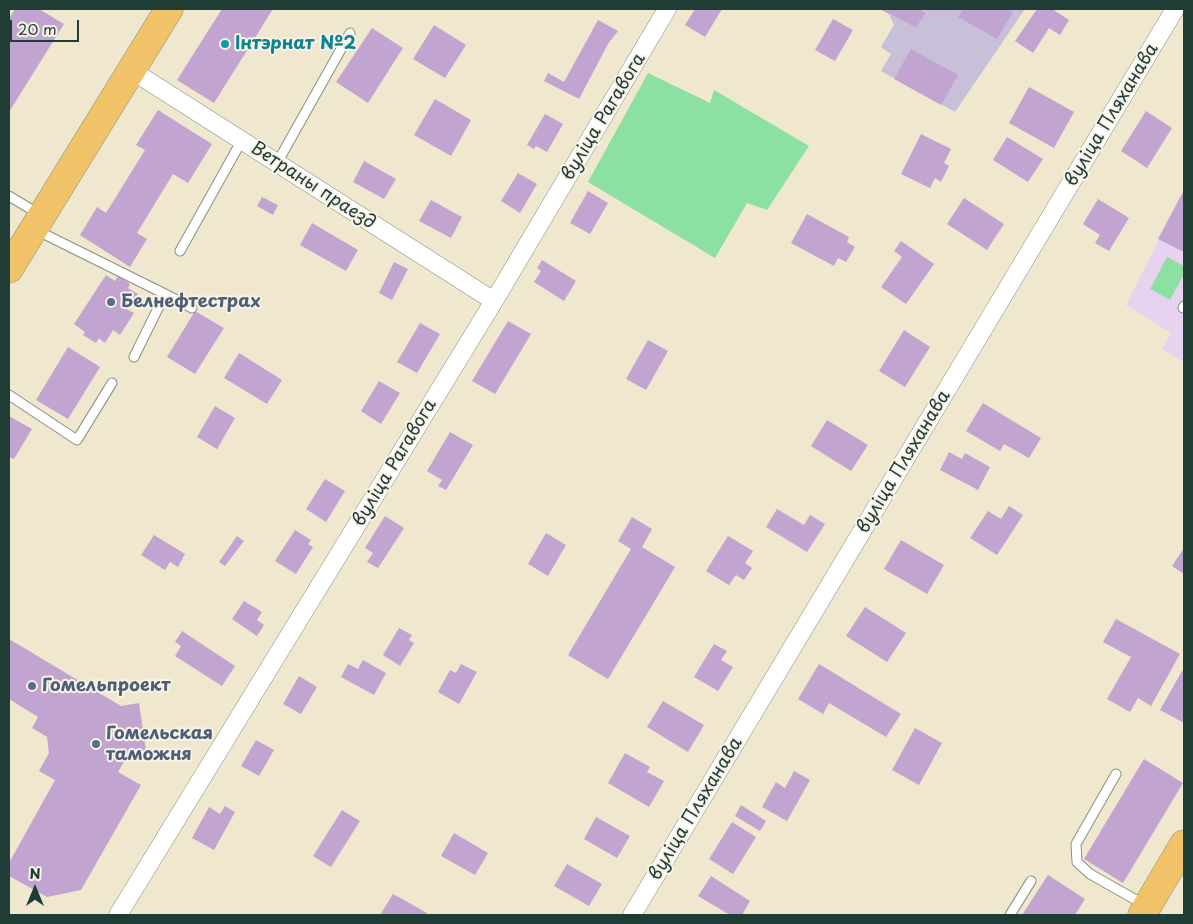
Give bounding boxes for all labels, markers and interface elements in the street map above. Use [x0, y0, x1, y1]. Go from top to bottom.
scale bar [12, 10, 81, 42]
text: 20 m [18, 17, 57, 40]
place label: Інтэрнат №2 [235, 33, 356, 55]
marker: Інтэрнат №2 [219, 38, 231, 50]
street label: вуліца Пляханава [1061, 40, 1163, 190]
street label: вуліца Рагавога [557, 49, 651, 185]
street label: Ветраны праезд [247, 138, 379, 234]
place label: Белнефтестрах [121, 291, 260, 313]
marker: Белнефтестрах [105, 296, 117, 308]
street label: вуліца Пляханава [853, 387, 955, 537]
street label: вуліца Рагавога [348, 395, 442, 531]
place label: Гомельпроект [42, 675, 170, 697]
marker: Гомельпроект [26, 680, 38, 692]
place label: Гомельская таможня [106, 723, 213, 766]
street label: вуліца Пляханава [645, 734, 747, 884]
marker: Гомельская таможня [90, 738, 102, 750]
text: N [29, 863, 41, 884]
north arrow [10, 864, 60, 914]

